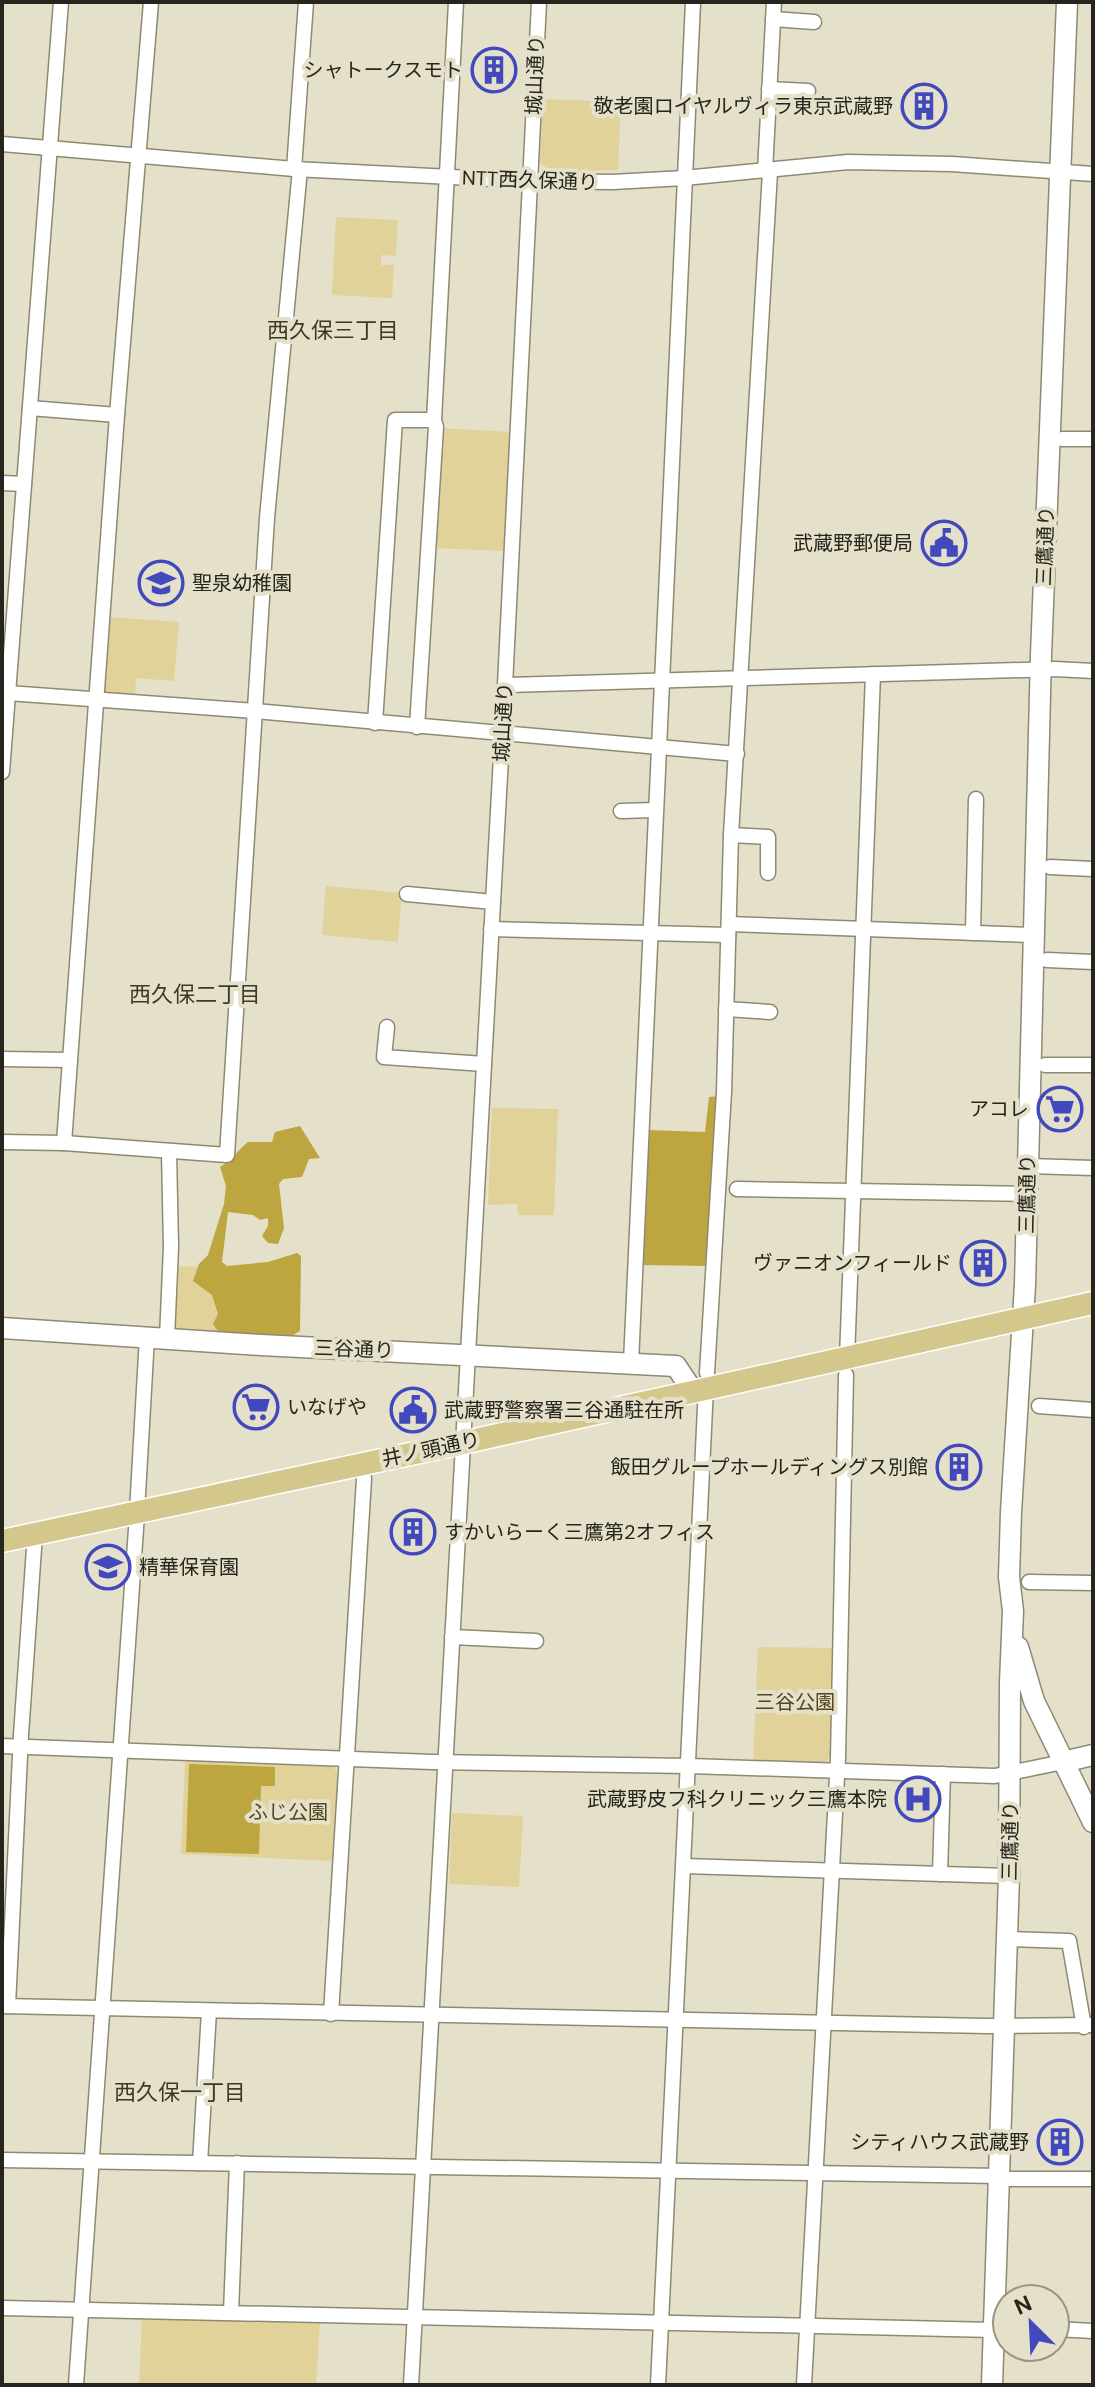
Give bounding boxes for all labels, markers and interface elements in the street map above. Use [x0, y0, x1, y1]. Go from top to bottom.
street label: 城山通り [521, 35, 549, 115]
building icon: シャトークスモト [470, 46, 518, 94]
place label: シャトークスモト [304, 57, 463, 83]
building icon: 敬老園ロイヤルヴィラ東京武蔵野 [900, 82, 948, 130]
place label: 敬老園ロイヤルヴィラ東京武蔵野 [594, 93, 893, 119]
street label: NTT西久保通り [461, 165, 599, 195]
district label: 西久保三丁目 [267, 316, 399, 345]
street label: 三鷹通り [1031, 506, 1059, 586]
public building icon: 武蔵野郵便局 [920, 519, 968, 567]
place label: 武蔵野郵便局 [793, 530, 913, 556]
school or university icon: 聖泉幼稚園 [137, 559, 185, 607]
place label: 聖泉幼稚園 [192, 570, 292, 596]
street label: 城山通り [488, 681, 518, 763]
district label: 西久保二丁目 [129, 980, 261, 1009]
supermarket icon: アコレ [1036, 1085, 1084, 1133]
place label: アコレ [969, 1096, 1029, 1122]
street label: 三鷹通り [1013, 1154, 1041, 1234]
building icon: ヴァニオンフィールド [959, 1239, 1007, 1287]
place label: ヴァニオンフィールド [753, 1250, 952, 1276]
street label: 三谷通り [314, 1335, 394, 1363]
supermarket icon: いなげや [232, 1383, 280, 1431]
public building icon: 武蔵野警察署三谷通駐在所 [389, 1386, 437, 1434]
place label: いなげや [287, 1394, 367, 1420]
place label: 武蔵野警察署三谷通駐在所 [444, 1397, 684, 1423]
street label: 井ノ頭通り [379, 1426, 483, 1472]
building icon: 飯田グループホールディングス別館 [935, 1443, 983, 1491]
place label: 飯田グループホールディングス別館 [611, 1454, 928, 1480]
building icon: すかいらーく三鷹第2オフィス [389, 1508, 437, 1556]
place label: すかいらーく三鷹第2オフィス [444, 1519, 715, 1545]
school or university icon: 精華保育園 [84, 1543, 132, 1591]
place label: 精華保育園 [139, 1554, 239, 1580]
park label: 三谷公園 [755, 1689, 835, 1715]
hospital icon: 武蔵野皮フ科クリニック三鷹本院 [894, 1775, 942, 1823]
place label: 武蔵野皮フ科クリニック三鷹本院 [587, 1786, 887, 1812]
park label: ふじ公園 [248, 1799, 328, 1825]
street label: 三鷹通り [996, 1801, 1024, 1881]
district label: 西久保一丁目 [114, 2078, 246, 2107]
building icon: シティハウス武蔵野 [1036, 2118, 1084, 2166]
place label: シティハウス武蔵野 [850, 2129, 1029, 2155]
north arrow [991, 2283, 1071, 2363]
text: N [1010, 2289, 1036, 2322]

